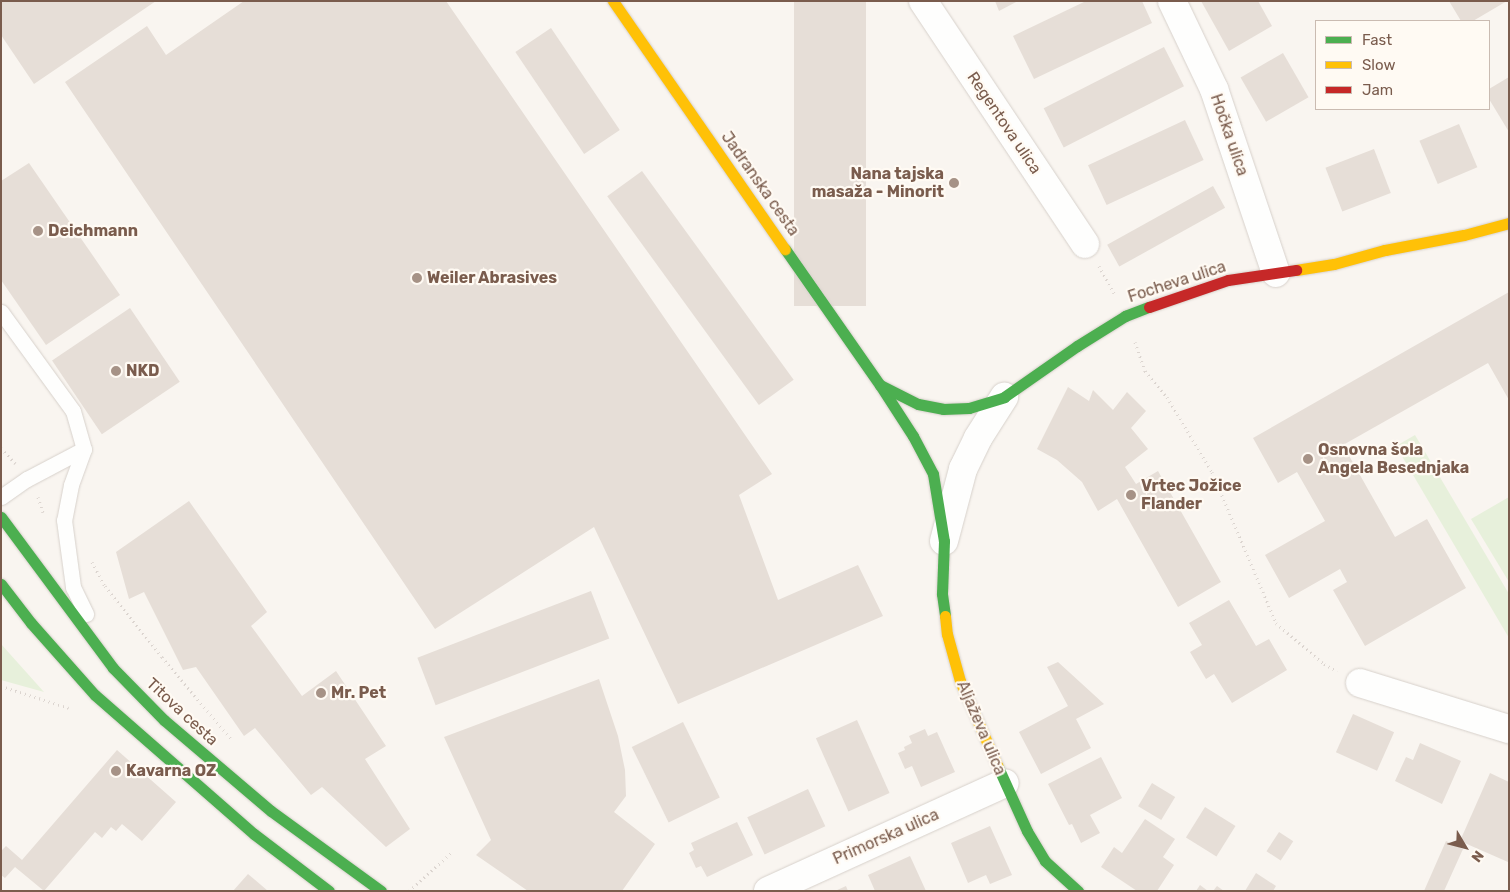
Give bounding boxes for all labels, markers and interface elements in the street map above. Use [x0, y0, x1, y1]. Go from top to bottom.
legend [1315, 20, 1490, 110]
text: Fast [1362, 31, 1392, 49]
text: Slow [1362, 56, 1395, 74]
street label: Regentova ulica [963, 68, 1045, 178]
text: Jam [1362, 81, 1393, 99]
street label: Hočka ulica [1206, 92, 1252, 178]
street label: Jadranska cesta [717, 128, 803, 240]
place label: Nana tajska masaža - Minorit [812, 164, 944, 202]
marker: Nana tajska masaža - Minorit [948, 177, 960, 189]
place label: Deichmann [48, 221, 138, 241]
marker: Deichmann [32, 225, 44, 237]
street label: Focheva ulica [1126, 257, 1228, 307]
place label: Weiler Abrasives [427, 268, 558, 288]
marker: Weiler Abrasives [411, 272, 423, 284]
place label: NKD [126, 361, 160, 381]
marker: NKD [110, 365, 122, 377]
place label: Osnovna šola Angela Besednjaka [1318, 440, 1469, 478]
marker: Osnovna šola Angela Besednjaka [1302, 453, 1314, 465]
place label: Vrtec Jožice Flander [1141, 476, 1241, 514]
marker: Vrtec Jožice Flander [1125, 489, 1137, 501]
street label: Titova cesta [142, 674, 222, 750]
street label: Aljaževa ulica [953, 678, 1009, 778]
place label: Mr. Pet [331, 683, 386, 703]
marker: Mr. Pet [315, 687, 327, 699]
place label: Kavarna OZ [126, 761, 216, 781]
marker: Kavarna OZ [110, 765, 122, 777]
street label: Primorska ulica [830, 805, 942, 869]
north arrow [1440, 822, 1490, 872]
text: N [1468, 847, 1487, 865]

